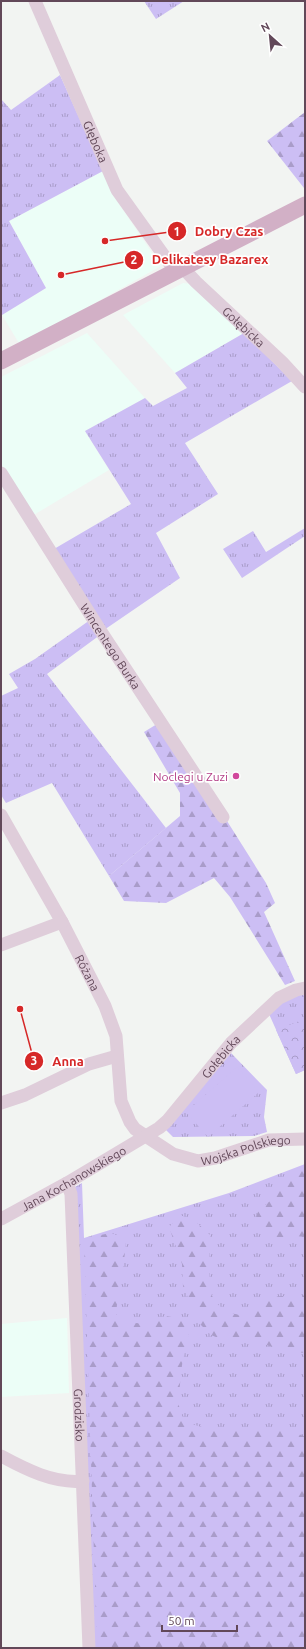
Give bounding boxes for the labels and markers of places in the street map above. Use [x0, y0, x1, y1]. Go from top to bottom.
callout: Dobry Czas [167, 219, 271, 244]
callout: Delikatesy Bazarex [124, 247, 277, 272]
place label: Noclegi u Zuzi [153, 770, 228, 783]
marker: Noclegi u Zuzi [231, 771, 241, 781]
callout: Anna [24, 1049, 91, 1074]

